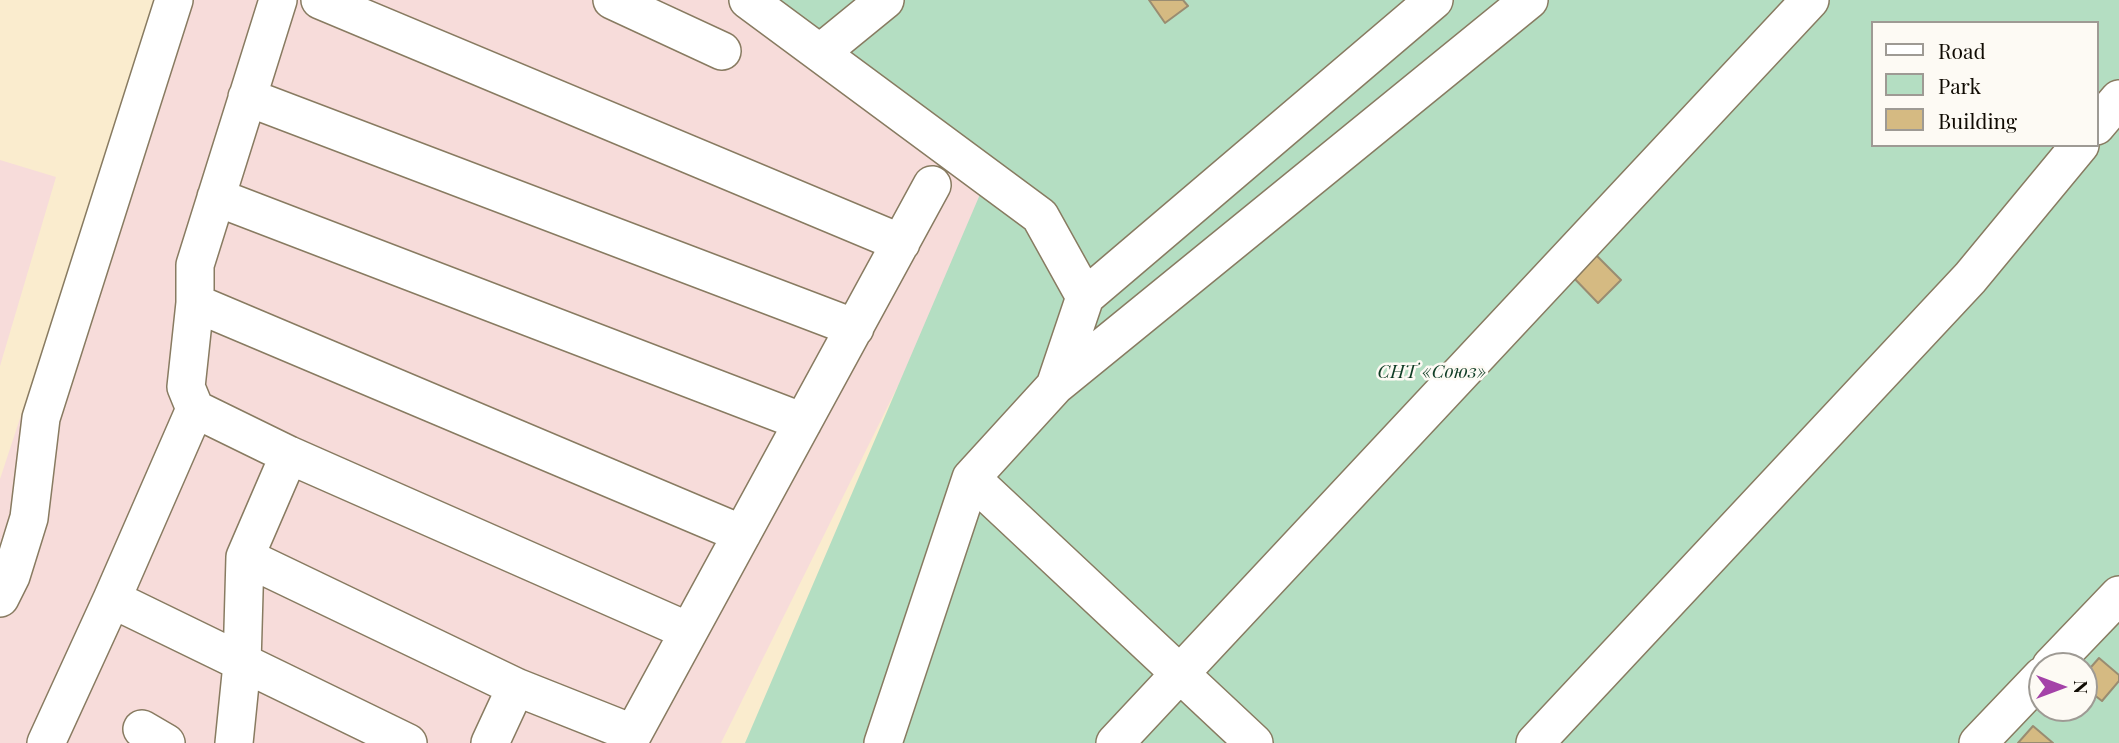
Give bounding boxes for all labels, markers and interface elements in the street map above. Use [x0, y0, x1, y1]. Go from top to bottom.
legend [1870, 21, 2098, 147]
text: Road [1938, 36, 1986, 64]
text: Park [1938, 71, 1981, 99]
text: Building [1938, 106, 2017, 134]
park label: СНТ «Союз» [1378, 361, 1486, 383]
north arrow [2028, 652, 2098, 722]
text: N [2069, 680, 2095, 694]

